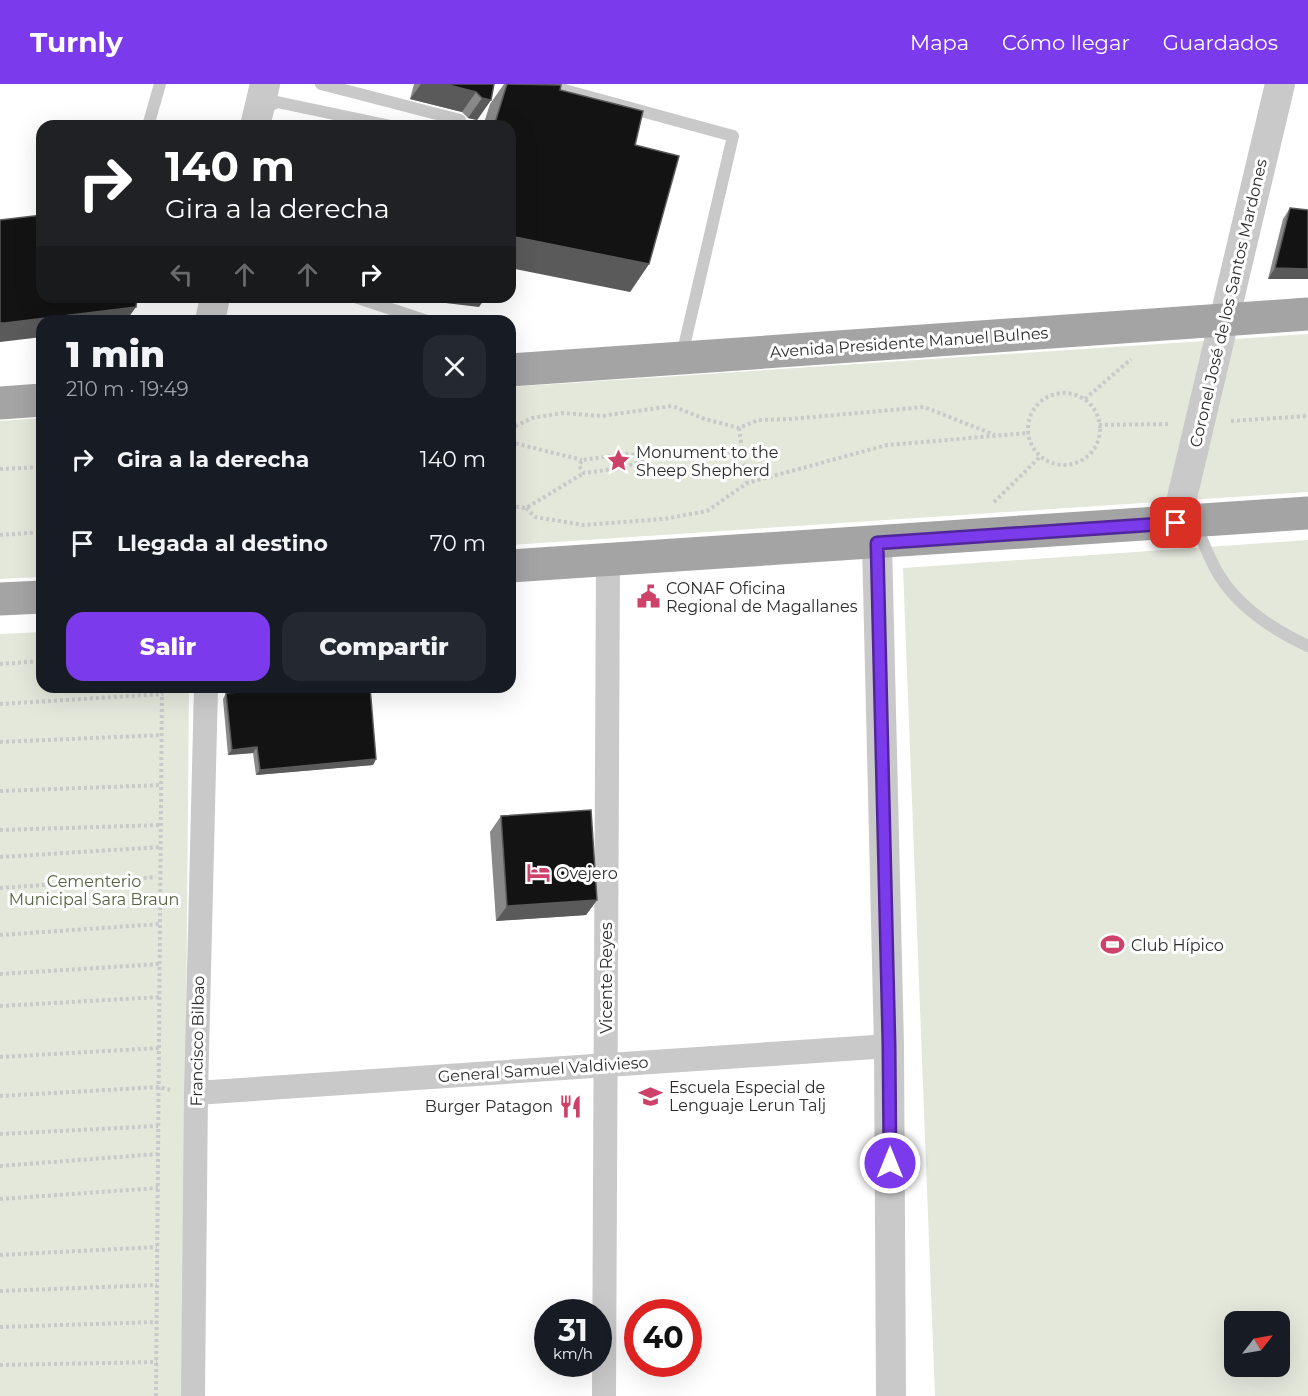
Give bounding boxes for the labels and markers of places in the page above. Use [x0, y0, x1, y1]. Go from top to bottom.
place label: Monument to the Sheep Shepherd [636, 443, 778, 480]
place icon: Monument to the Sheep Shepherd [605, 448, 631, 474]
pin [1150, 497, 1201, 548]
place label: CONAF Oficina Regional de Magallanes [666, 579, 858, 616]
public building icon: CONAF Oficina Regional de Magallanes [635, 584, 661, 610]
hotel icon: Ovejero [525, 860, 551, 886]
place label: Ovejero [556, 864, 618, 883]
sports icon: Club Hípico [1100, 932, 1126, 958]
place label: Club Hípico [1131, 936, 1224, 955]
place label: Escuela Especial de Lenguaje Lerun Talj [669, 1078, 826, 1115]
school or university icon: Escuela Especial de Lenguaje Lerun Talj [638, 1083, 664, 1109]
restaurant icon: Burger Patagon [558, 1093, 584, 1119]
place label: Burger Patagon [425, 1097, 553, 1116]

